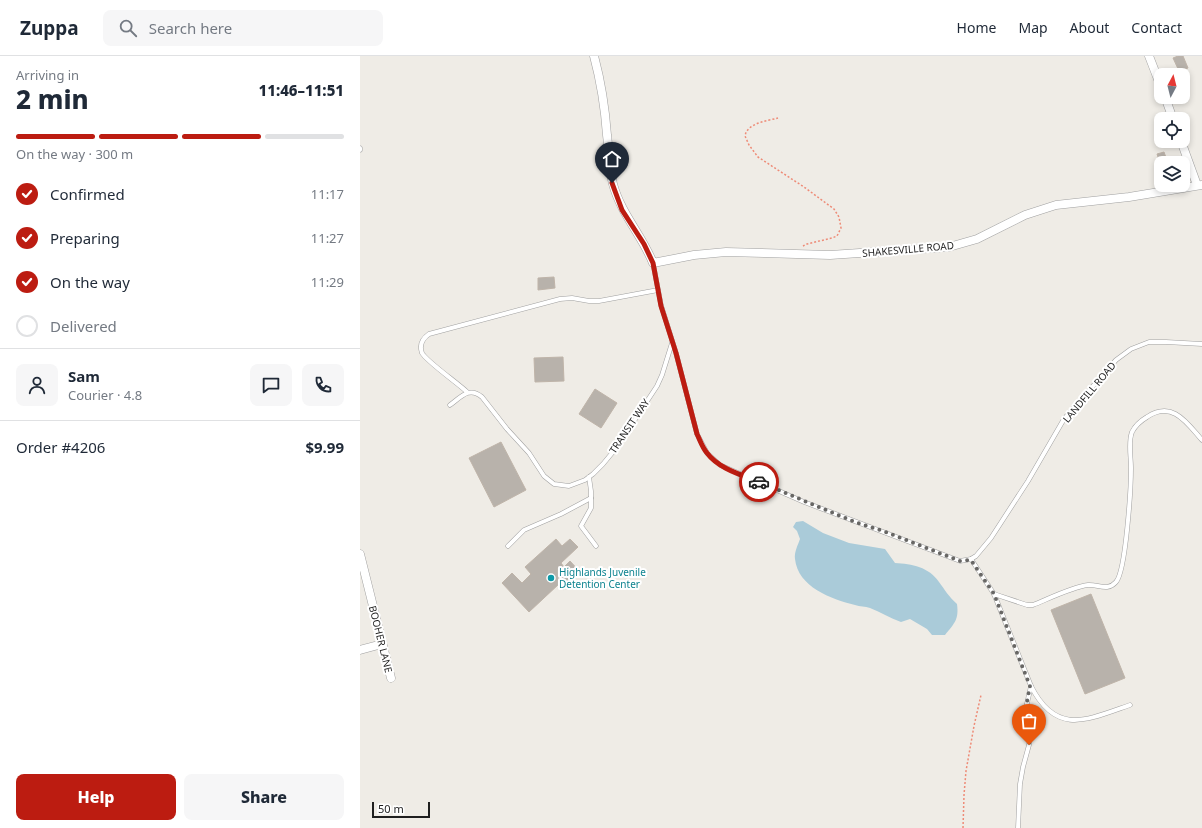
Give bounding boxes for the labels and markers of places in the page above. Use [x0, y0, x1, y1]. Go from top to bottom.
pin [595, 142, 629, 183]
place label: Highlands Juvenile Detention Center [559, 565, 646, 591]
marker: Highlands Juvenile Detention Center [546, 573, 556, 583]
pin [1012, 704, 1046, 745]

